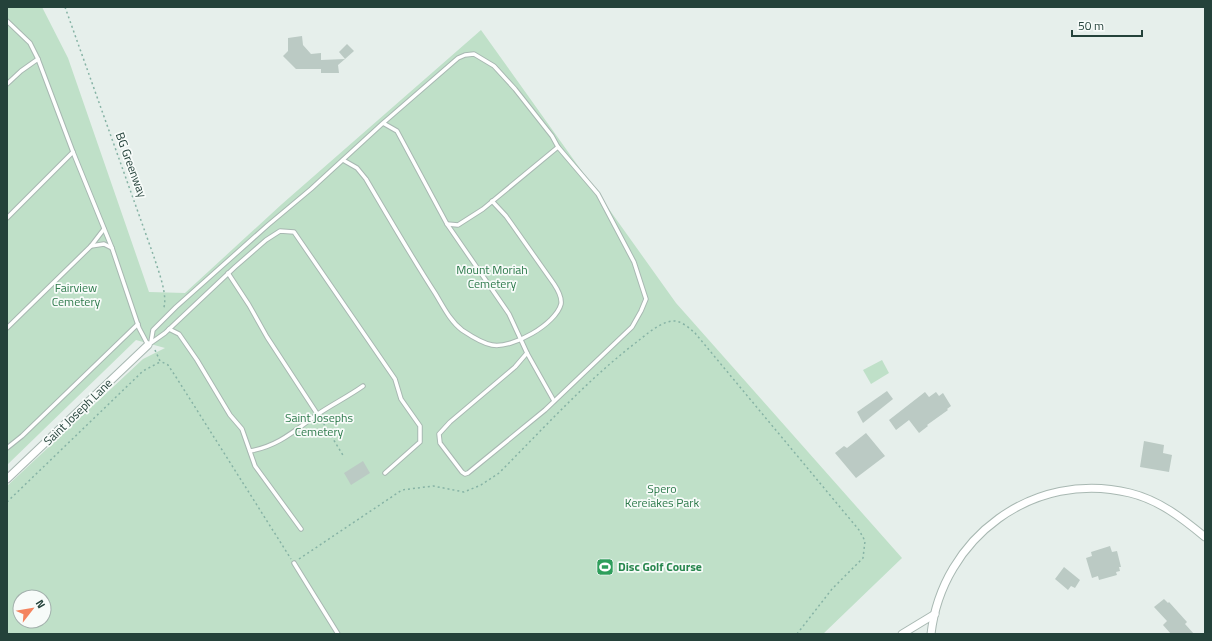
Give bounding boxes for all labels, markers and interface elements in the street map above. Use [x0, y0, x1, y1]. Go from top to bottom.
scale bar [1072, 12, 1142, 38]
text: 50 m [1078, 16, 1104, 35]
street label: BG Greenway [111, 130, 152, 200]
park label: Mount Moriah Cemetery [456, 260, 528, 293]
park label: Fairview Cemetery [52, 278, 101, 311]
street label: Saint Joseph Lane [39, 374, 116, 450]
park label: Saint Josephs Cemetery [285, 408, 353, 441]
park label: Spero Kereiakes Park [625, 479, 699, 512]
sports icon: Disc Golf Course [595, 557, 615, 577]
place label: Disc Golf Course [618, 557, 702, 576]
north arrow [12, 589, 52, 629]
text: N [32, 596, 49, 611]

